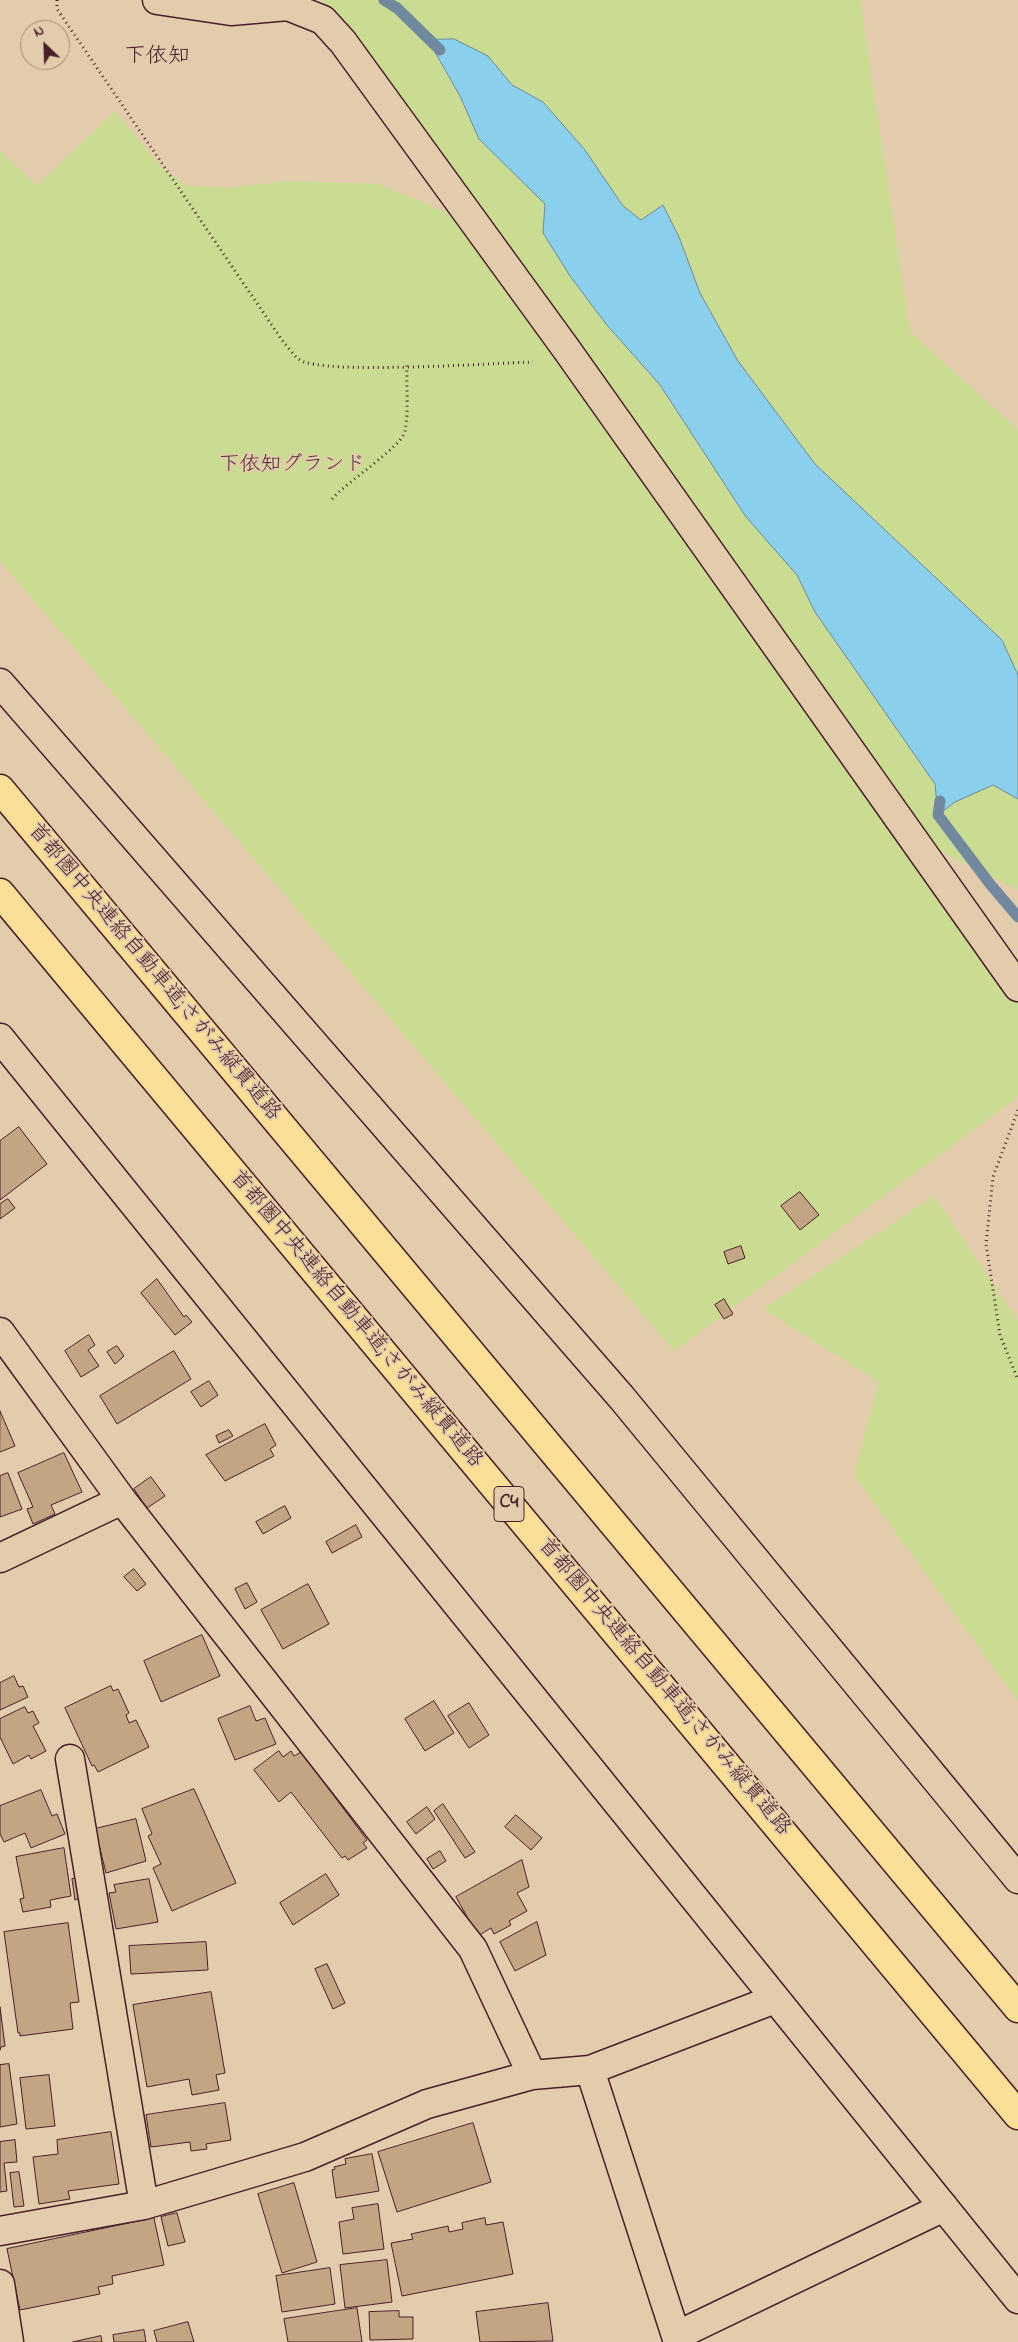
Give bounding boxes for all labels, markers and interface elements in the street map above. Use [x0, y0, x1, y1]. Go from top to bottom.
north arrow [20, 20, 70, 70]
text: N [31, 20, 48, 43]
district label: 下依知 [124, 45, 190, 71]
park label: 下依知グランド [219, 454, 365, 480]
street label: 首都圏中央連絡自動車道;さがみ縦貫道路 [21, 819, 285, 1127]
street label: 首都圏中央連絡自動車道;さがみ縦貫道路 [223, 1166, 487, 1474]
road number: C4 [494, 1486, 524, 1522]
street label: 首都圏中央連絡自動車道;さがみ縦貫道路 [531, 1534, 795, 1842]

